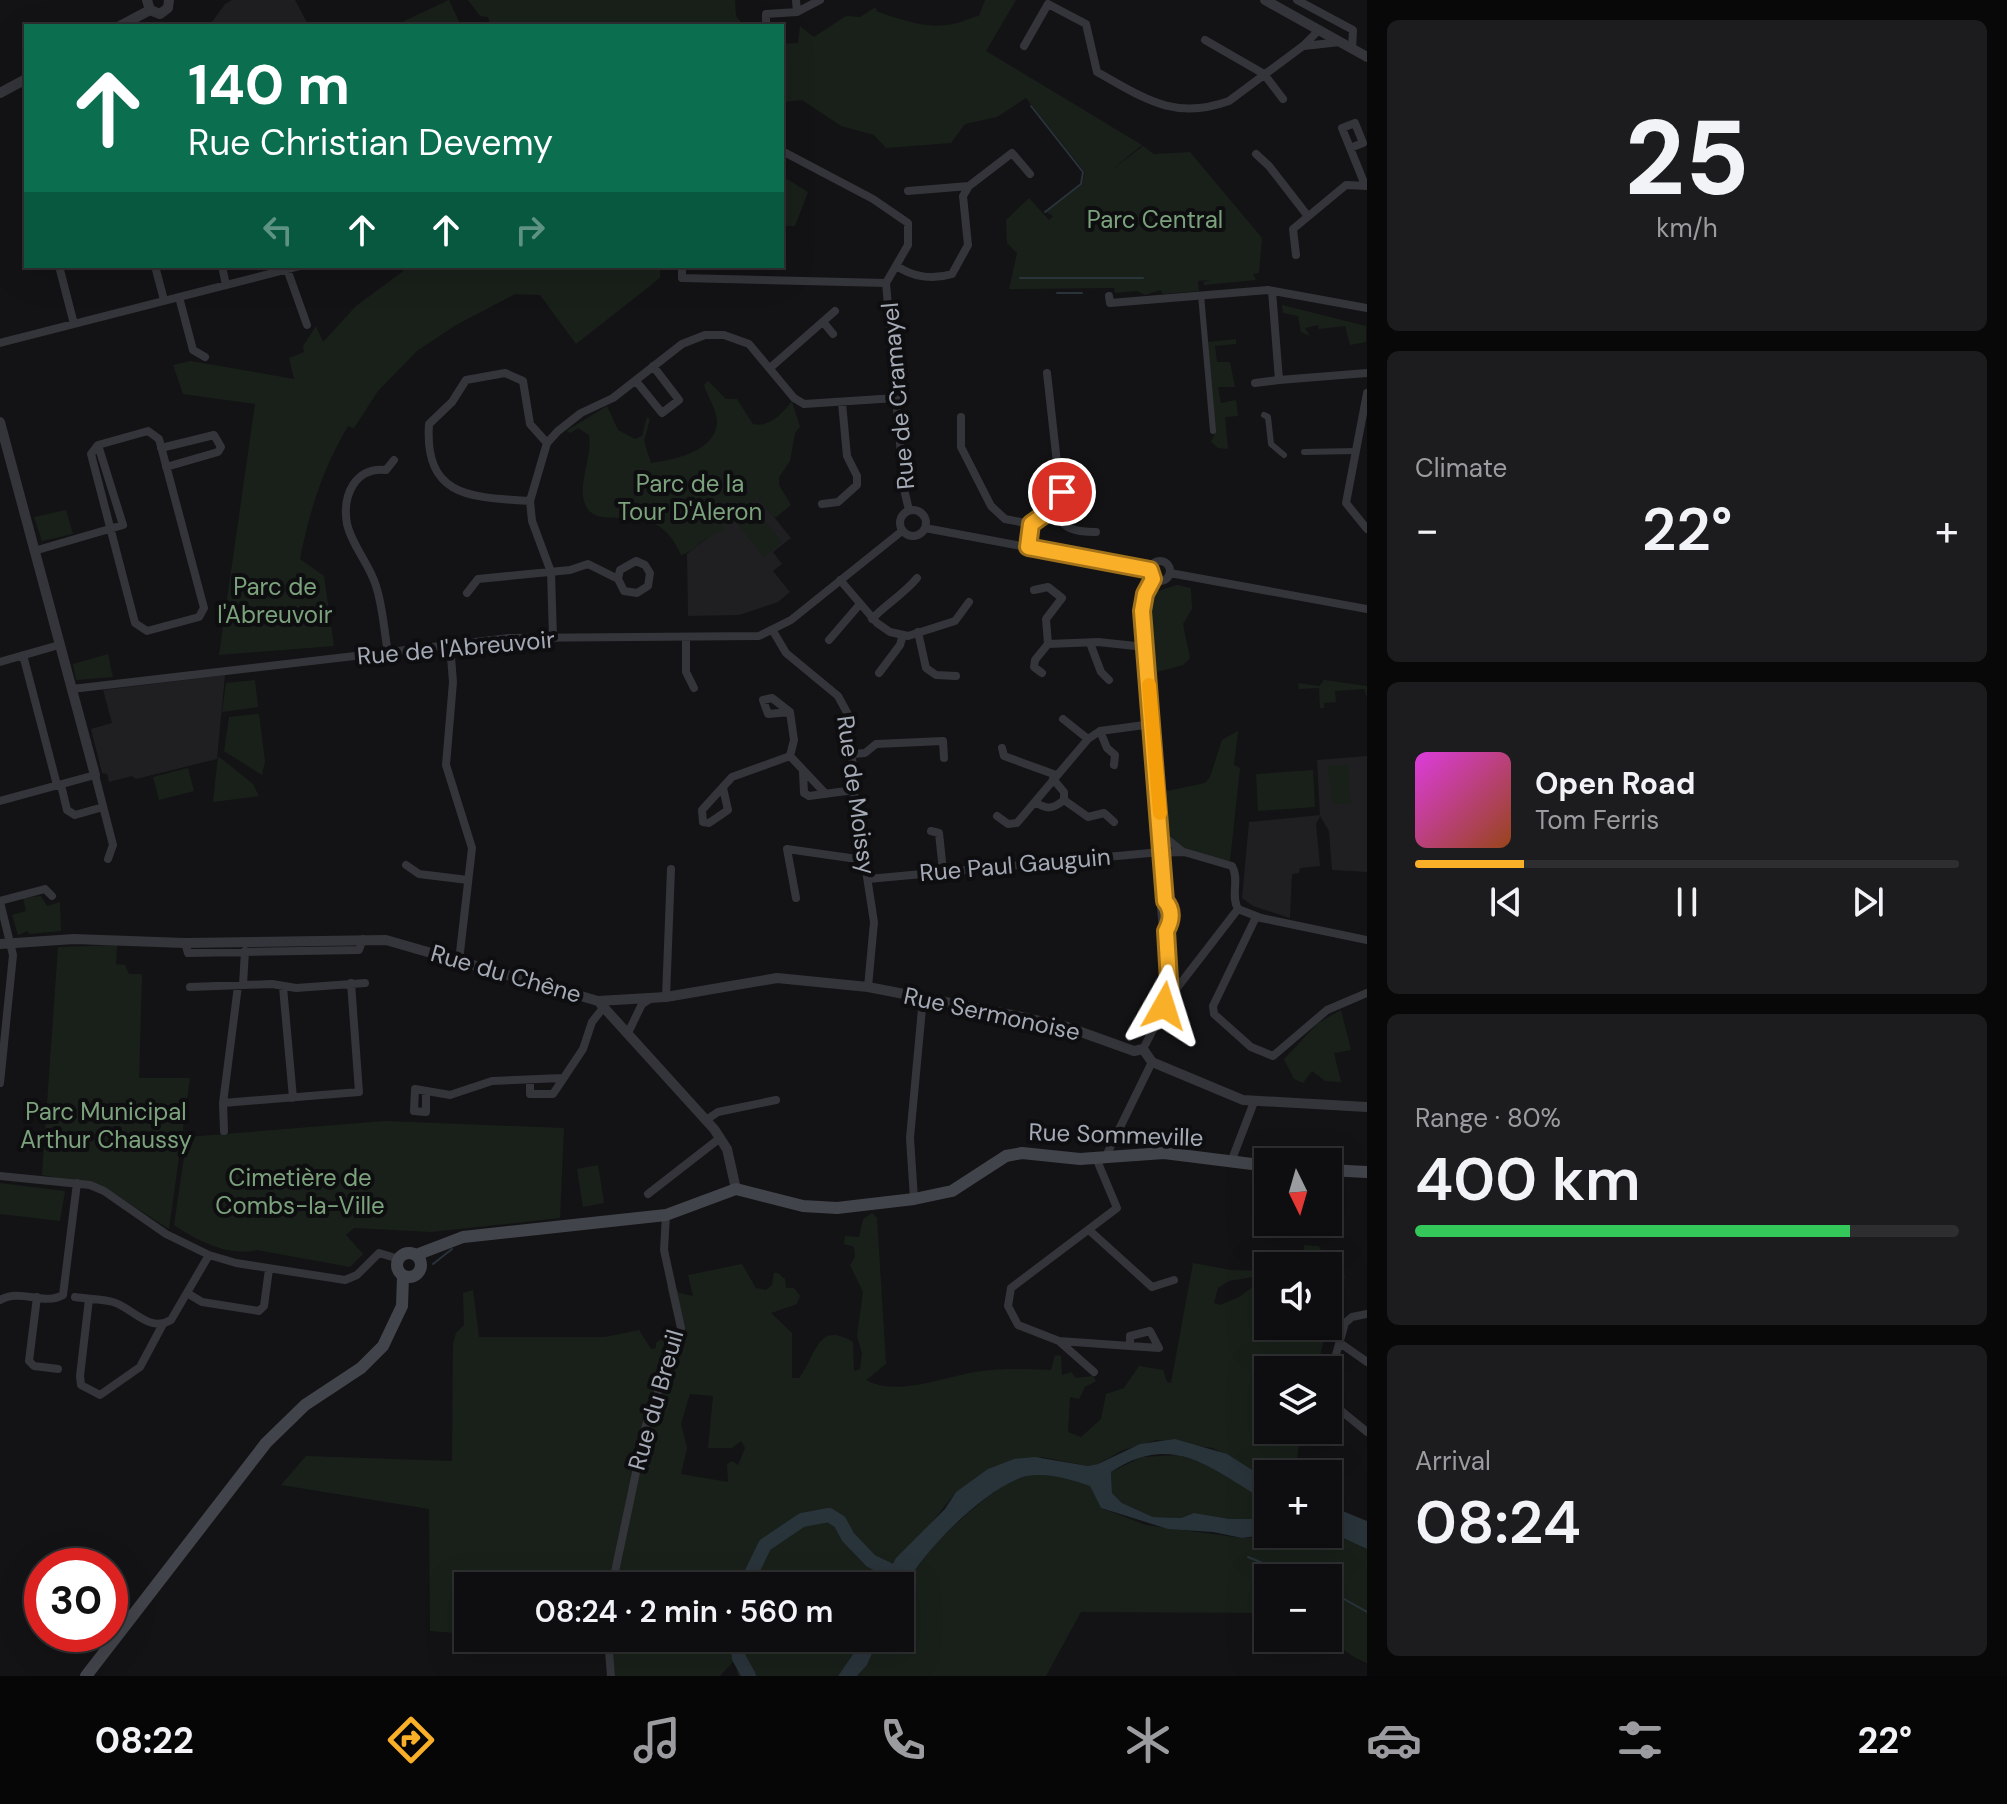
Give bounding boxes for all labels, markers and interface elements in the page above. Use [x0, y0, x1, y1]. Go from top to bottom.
text: 140 m [188, 48, 350, 121]
icon: ahead [56, 56, 160, 160]
text: 25 [1625, 91, 1749, 226]
text: Rue Christian Devemy [188, 119, 553, 166]
park label: Parc Central [1087, 204, 1223, 235]
icon: left [256, 208, 300, 252]
icon: ahead [340, 208, 384, 252]
icon: ahead [424, 208, 468, 252]
icon: right [508, 208, 552, 252]
text: km/h [1656, 211, 1718, 245]
street label: Rue de Cramayel [874, 301, 921, 491]
text: Climate [1415, 451, 1507, 485]
pin [1028, 458, 1096, 526]
park label: Parc de la Tour D'Aleron [618, 468, 762, 527]
icon: arrive [1040, 470, 1084, 514]
text: 22° [1642, 490, 1732, 569]
text: − [1415, 501, 1439, 559]
text: + [1935, 501, 1959, 559]
park label: Parc de l'Abreuvoir [217, 571, 333, 630]
street label: Rue de l'Abreuvoir [356, 623, 556, 672]
street label: Rue de Moissy [830, 713, 883, 876]
text: Open Road [1535, 764, 1695, 803]
text: Tom Ferris [1535, 803, 1659, 837]
street label: Rue Paul Gauguin [918, 841, 1112, 888]
icon: previous [1484, 880, 1528, 924]
icon: pause [1665, 880, 1709, 924]
icon: next [1846, 880, 1890, 924]
street label: Rue du Chêne [427, 937, 585, 1010]
position arrow [1122, 964, 1206, 1048]
street label: Rue Sermonoise [901, 980, 1083, 1047]
park label: Parc Municipal Arthur Chaussy [20, 1096, 192, 1155]
text: Range · 80% [1415, 1101, 1561, 1135]
street label: Rue Sommeville [1028, 1116, 1204, 1153]
text: 400 km [1415, 1140, 1641, 1219]
north arrow [1254, 1148, 1342, 1236]
map controls [1254, 1148, 1342, 1652]
park label: Cimetière de Combs-la-Ville [215, 1162, 385, 1221]
button: sound [1254, 1252, 1342, 1340]
street label: Rue du Breuil [621, 1326, 690, 1474]
button: layers [1254, 1356, 1342, 1444]
text: Arrival [1415, 1444, 1491, 1478]
button: + [1254, 1460, 1342, 1548]
text: 08:24 [1415, 1483, 1581, 1562]
speed limit sign: 30 [24, 1548, 128, 1652]
button: − [1254, 1564, 1342, 1652]
text: 08:24 · 2 min · 560 m [535, 1592, 833, 1631]
icon: directions [383, 1712, 439, 1768]
icon: music [629, 1712, 685, 1768]
icon: phone [875, 1712, 931, 1768]
icon: climate [1120, 1712, 1176, 1768]
icon: car [1366, 1712, 1422, 1768]
icon: filters [1612, 1712, 1668, 1768]
text: 08:22 [95, 1717, 194, 1764]
text: 22° [1857, 1717, 1912, 1764]

